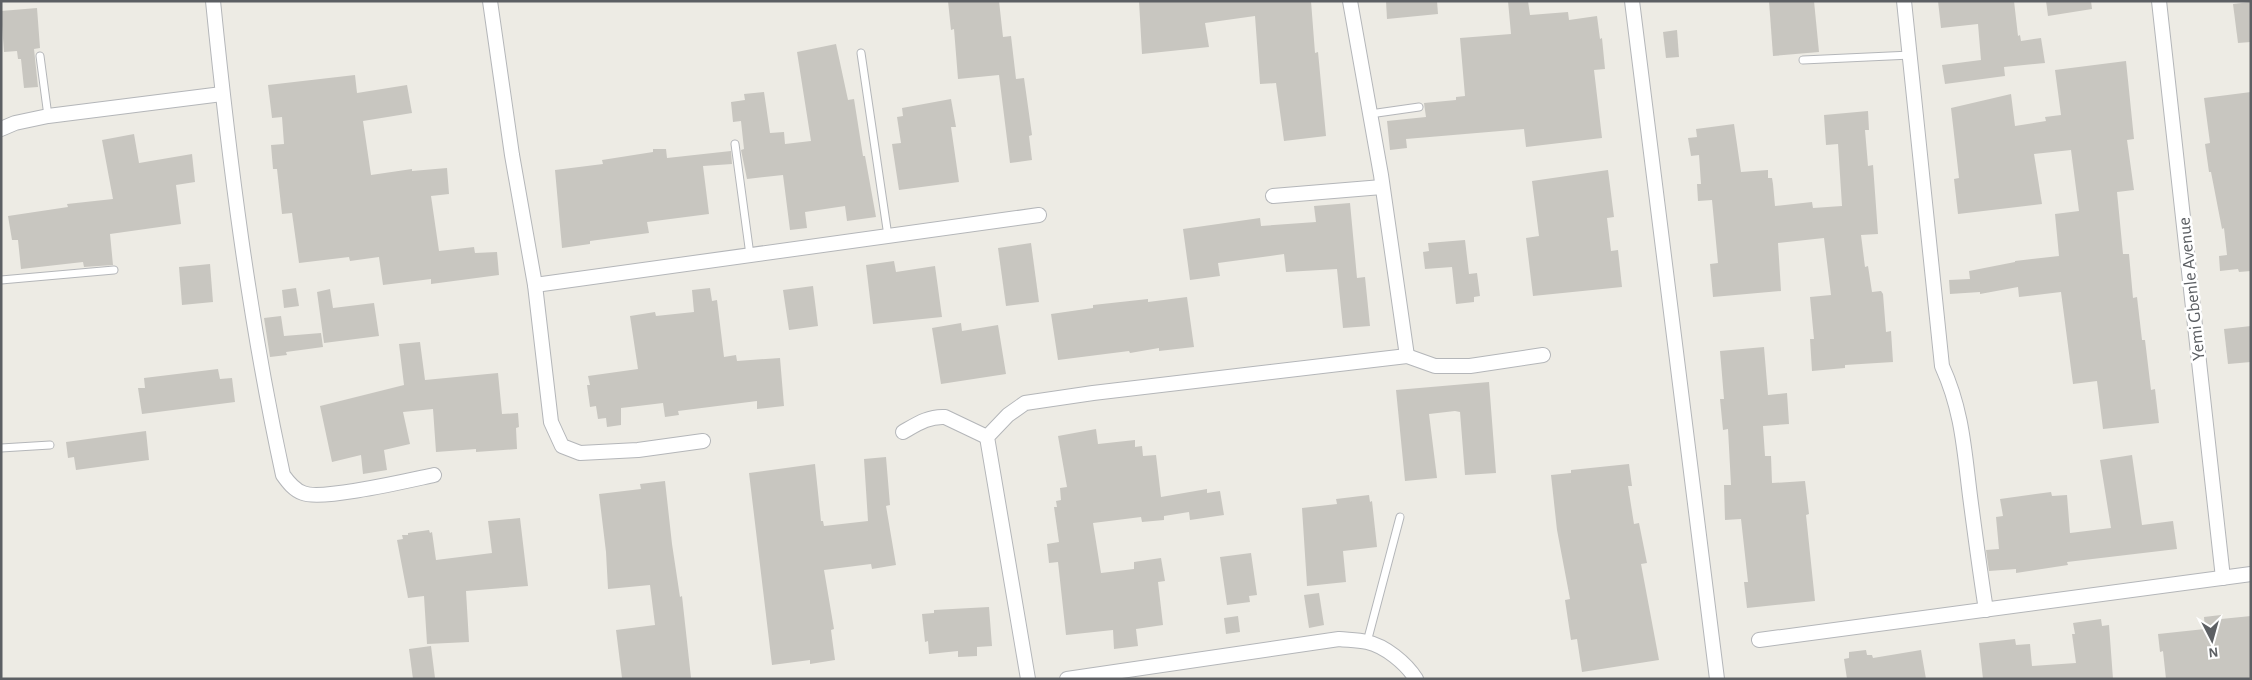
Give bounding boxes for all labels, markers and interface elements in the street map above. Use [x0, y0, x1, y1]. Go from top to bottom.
street label: Yemi Gbenle Avenue [2176, 216, 2208, 362]
north arrow [2187, 615, 2237, 665]
text: N [2208, 644, 2219, 659]

